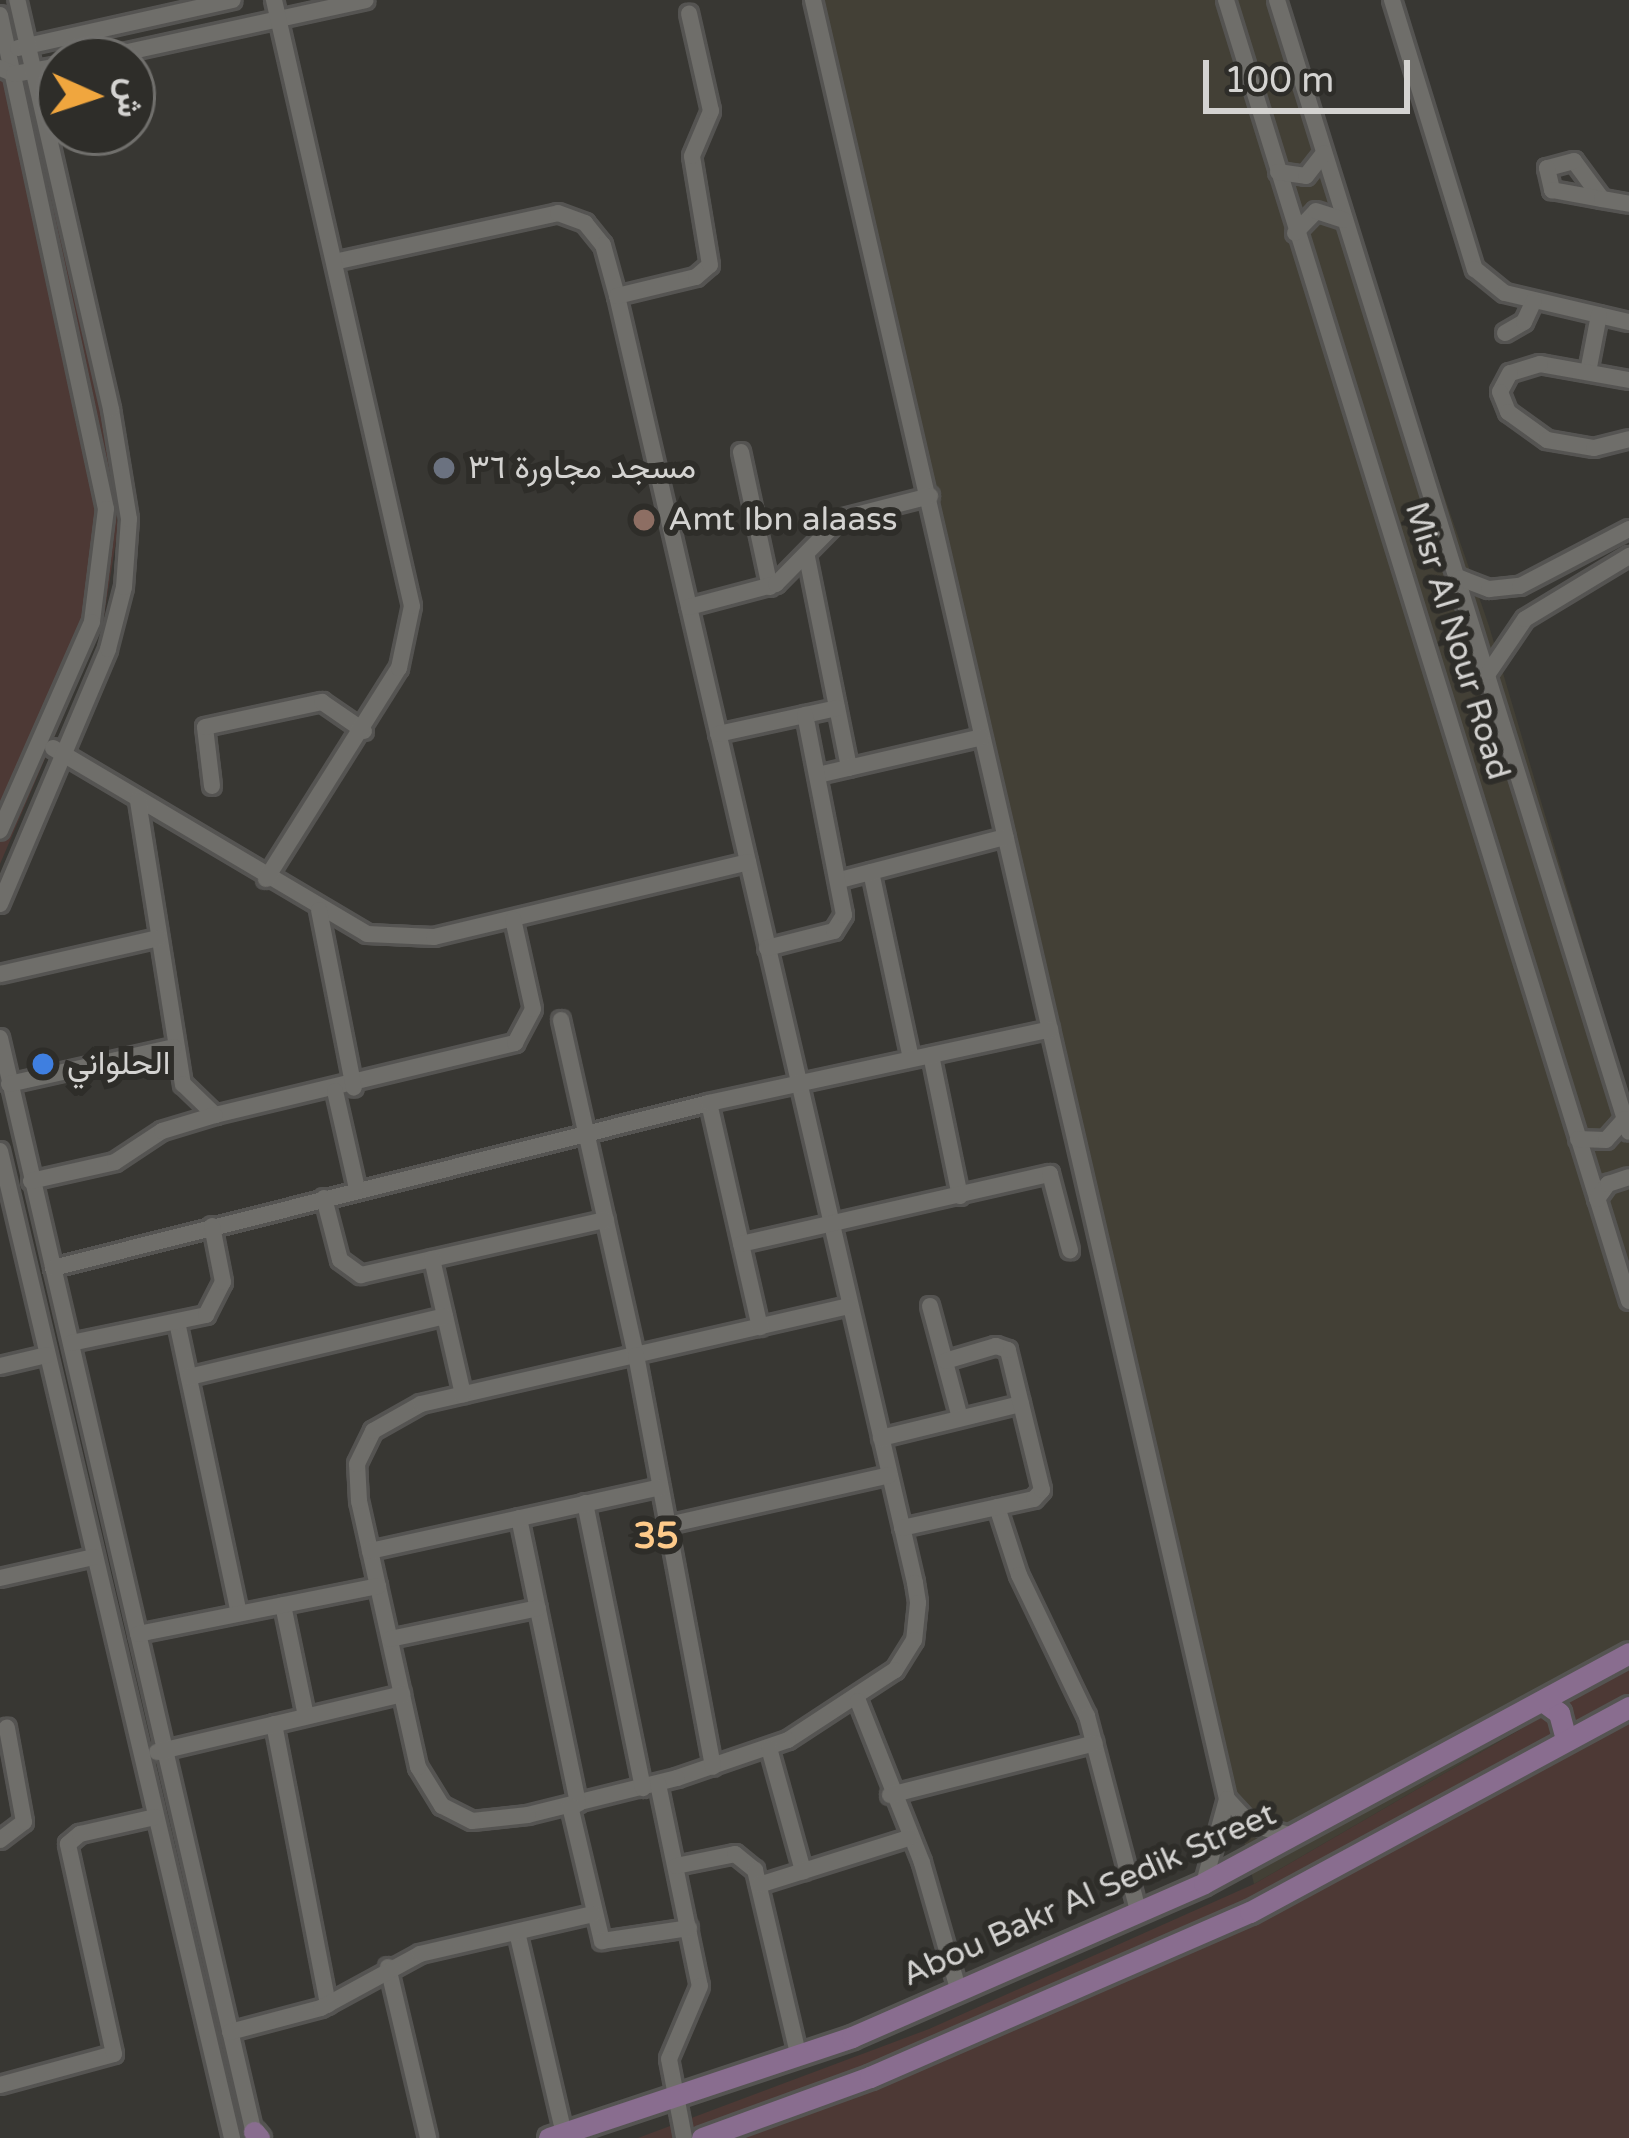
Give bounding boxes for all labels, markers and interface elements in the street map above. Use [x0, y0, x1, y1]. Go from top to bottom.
north arrow [36, 36, 156, 156]
scale bar [1209, 36, 1416, 110]
text: 100 m [1224, 59, 1334, 102]
text: ش [109, 77, 150, 119]
place label: مسجد مجاورة ٣٦ [468, 448, 696, 488]
marker: مسجد مجاورة ٣٦ [431, 455, 457, 481]
street label: Misr Al Nour Road [1396, 497, 1518, 785]
place label: Amt Ibn alaass [668, 500, 898, 540]
marker: Amt Ibn alaass [631, 507, 657, 533]
place label: الحلواني [67, 1044, 170, 1084]
marker: الحلواني [30, 1051, 56, 1077]
district label: 35 [633, 1515, 679, 1559]
street label: Abou Bakr Al Sedik Street [896, 1795, 1282, 1995]

